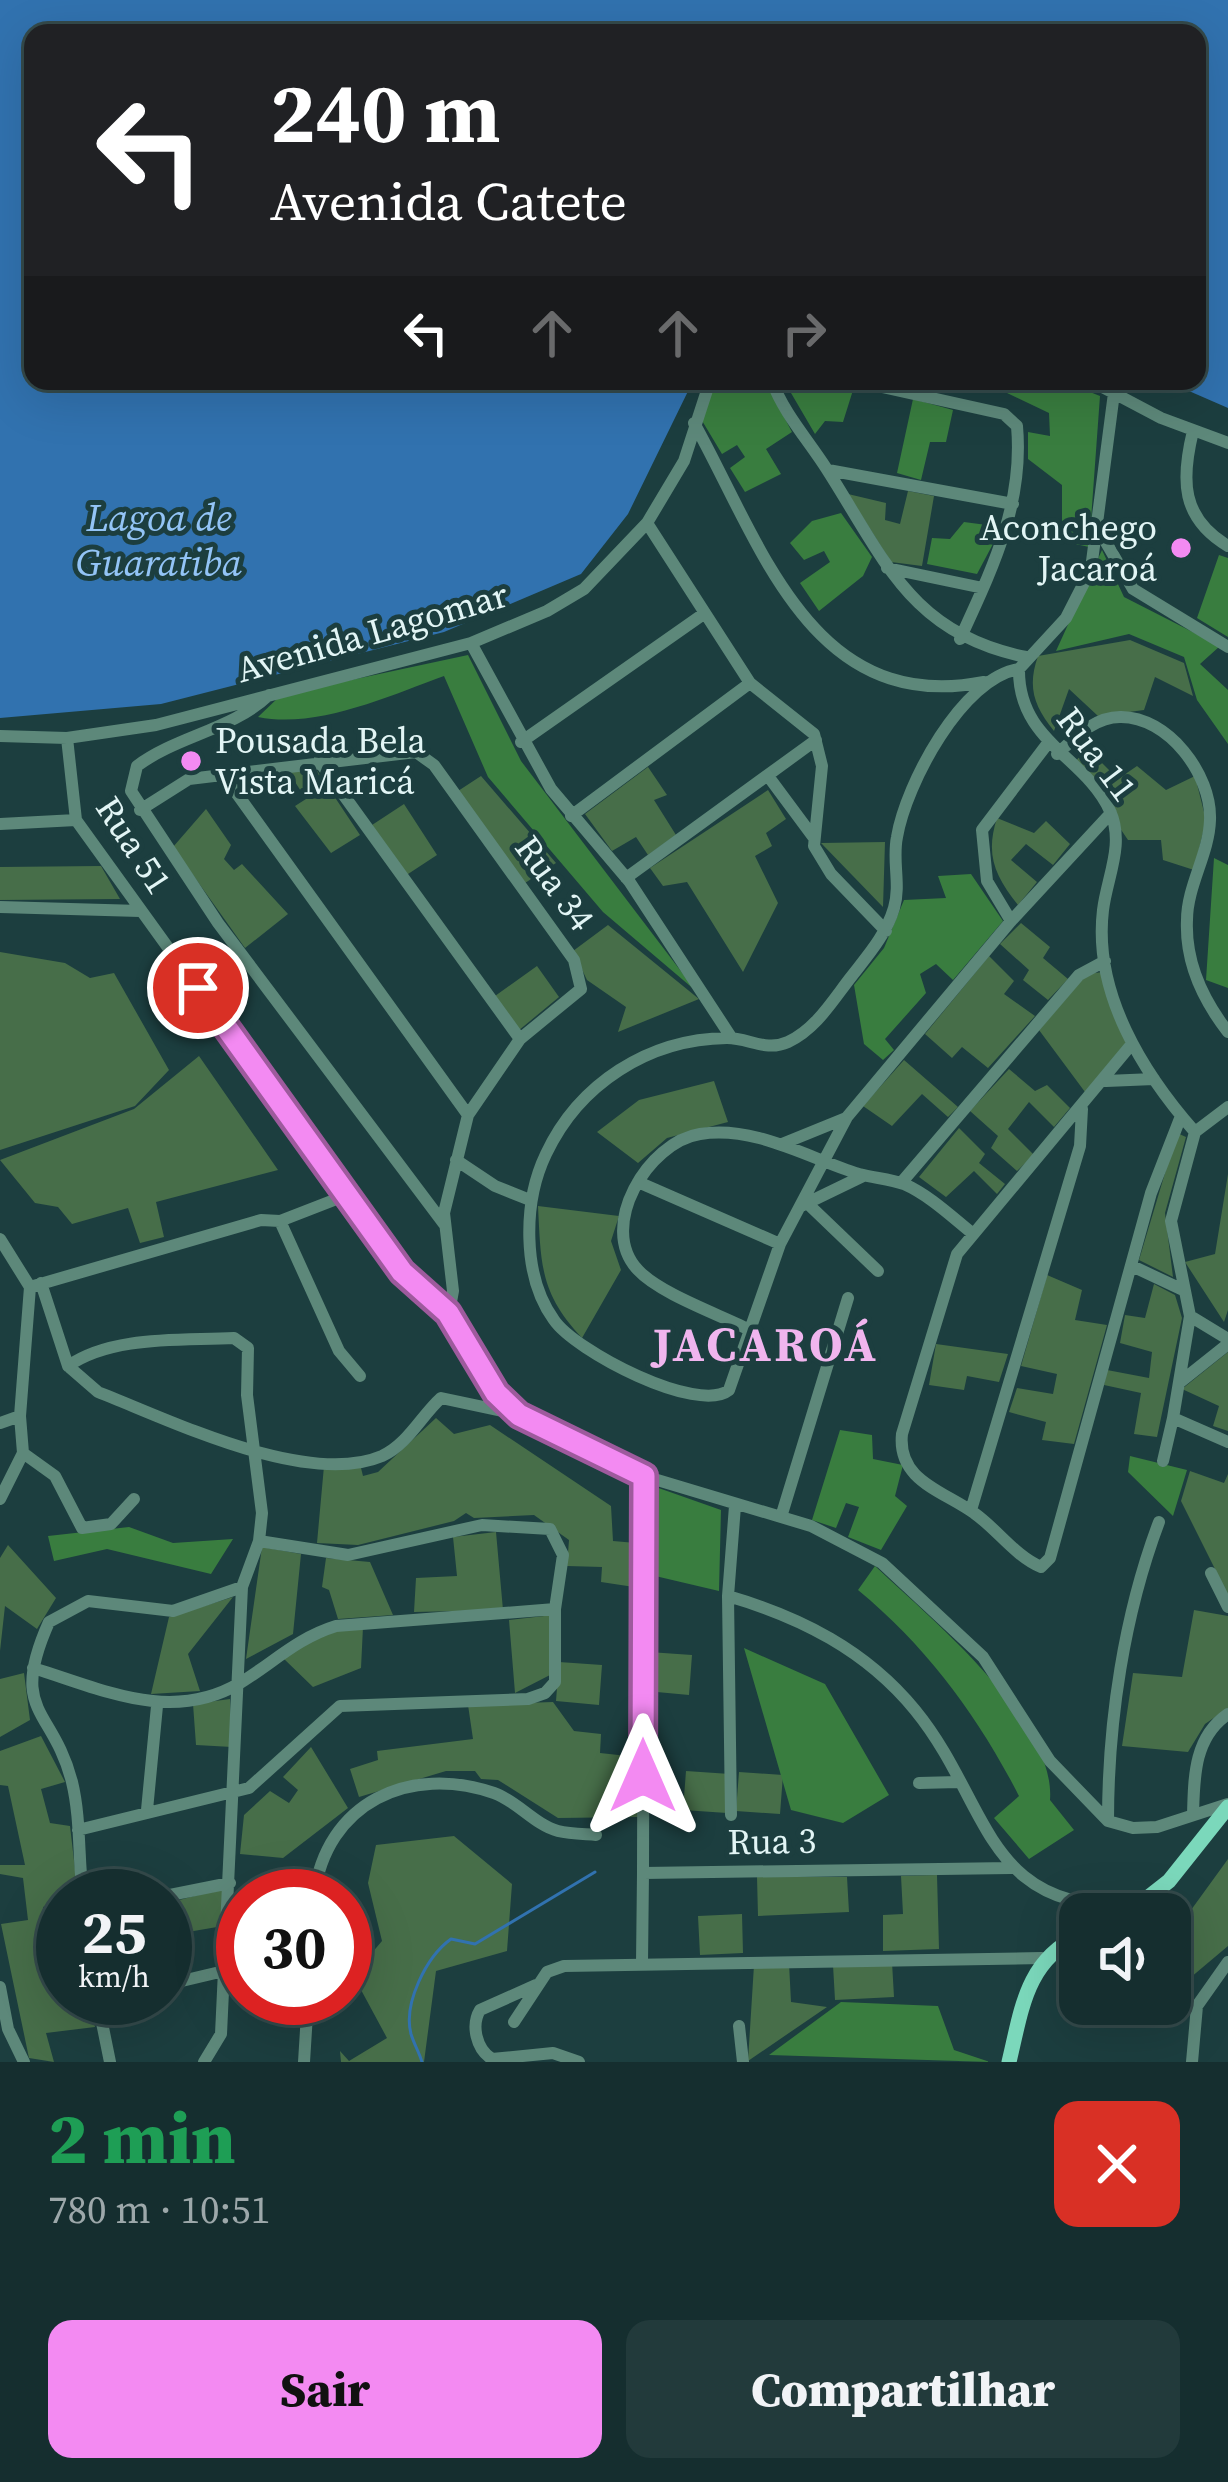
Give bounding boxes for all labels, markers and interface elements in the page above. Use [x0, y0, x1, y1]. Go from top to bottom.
text: 240 m [270, 55, 501, 170]
icon: left [72, 72, 228, 228]
text: Avenida Catete [270, 164, 627, 238]
icon: left [393, 300, 459, 366]
icon: ahead [519, 300, 585, 366]
icon: ahead [645, 300, 711, 366]
icon: right [771, 300, 837, 366]
water label: Lagoa de Guaratiba [76, 491, 243, 589]
place label: Aconchego Jacaroá [979, 503, 1158, 593]
marker: Aconchego Jacaroá [1168, 535, 1194, 561]
street label: Avenida Lagomar [231, 570, 513, 694]
street label: Rua 11 [1045, 697, 1149, 811]
place label: Pousada Bela Vista Maricá [215, 716, 427, 806]
marker: Pousada Bela Vista Maricá [178, 748, 204, 774]
street label: Rua 51 [84, 787, 184, 903]
street label: Rua 34 [504, 825, 606, 941]
pin [147, 937, 249, 1039]
icon: arrive [165, 955, 231, 1021]
district label: JACAROÁ [650, 1311, 879, 1377]
position arrow [580, 1713, 706, 1839]
street label: Rua 3 [727, 1816, 817, 1866]
speed limit sign: 30 [216, 1869, 372, 2025]
text: 25 [81, 1891, 147, 1973]
map controls [1059, 1893, 1191, 2025]
button: sound [1059, 1893, 1191, 2025]
text: km/h [78, 1956, 150, 1997]
text: 2 min [48, 2088, 236, 2187]
button: close [1054, 2101, 1180, 2227]
text: 780 m · 10:51 [48, 2183, 270, 2236]
button: Sair [48, 2320, 602, 2458]
button: Compartilhar [626, 2320, 1180, 2458]

